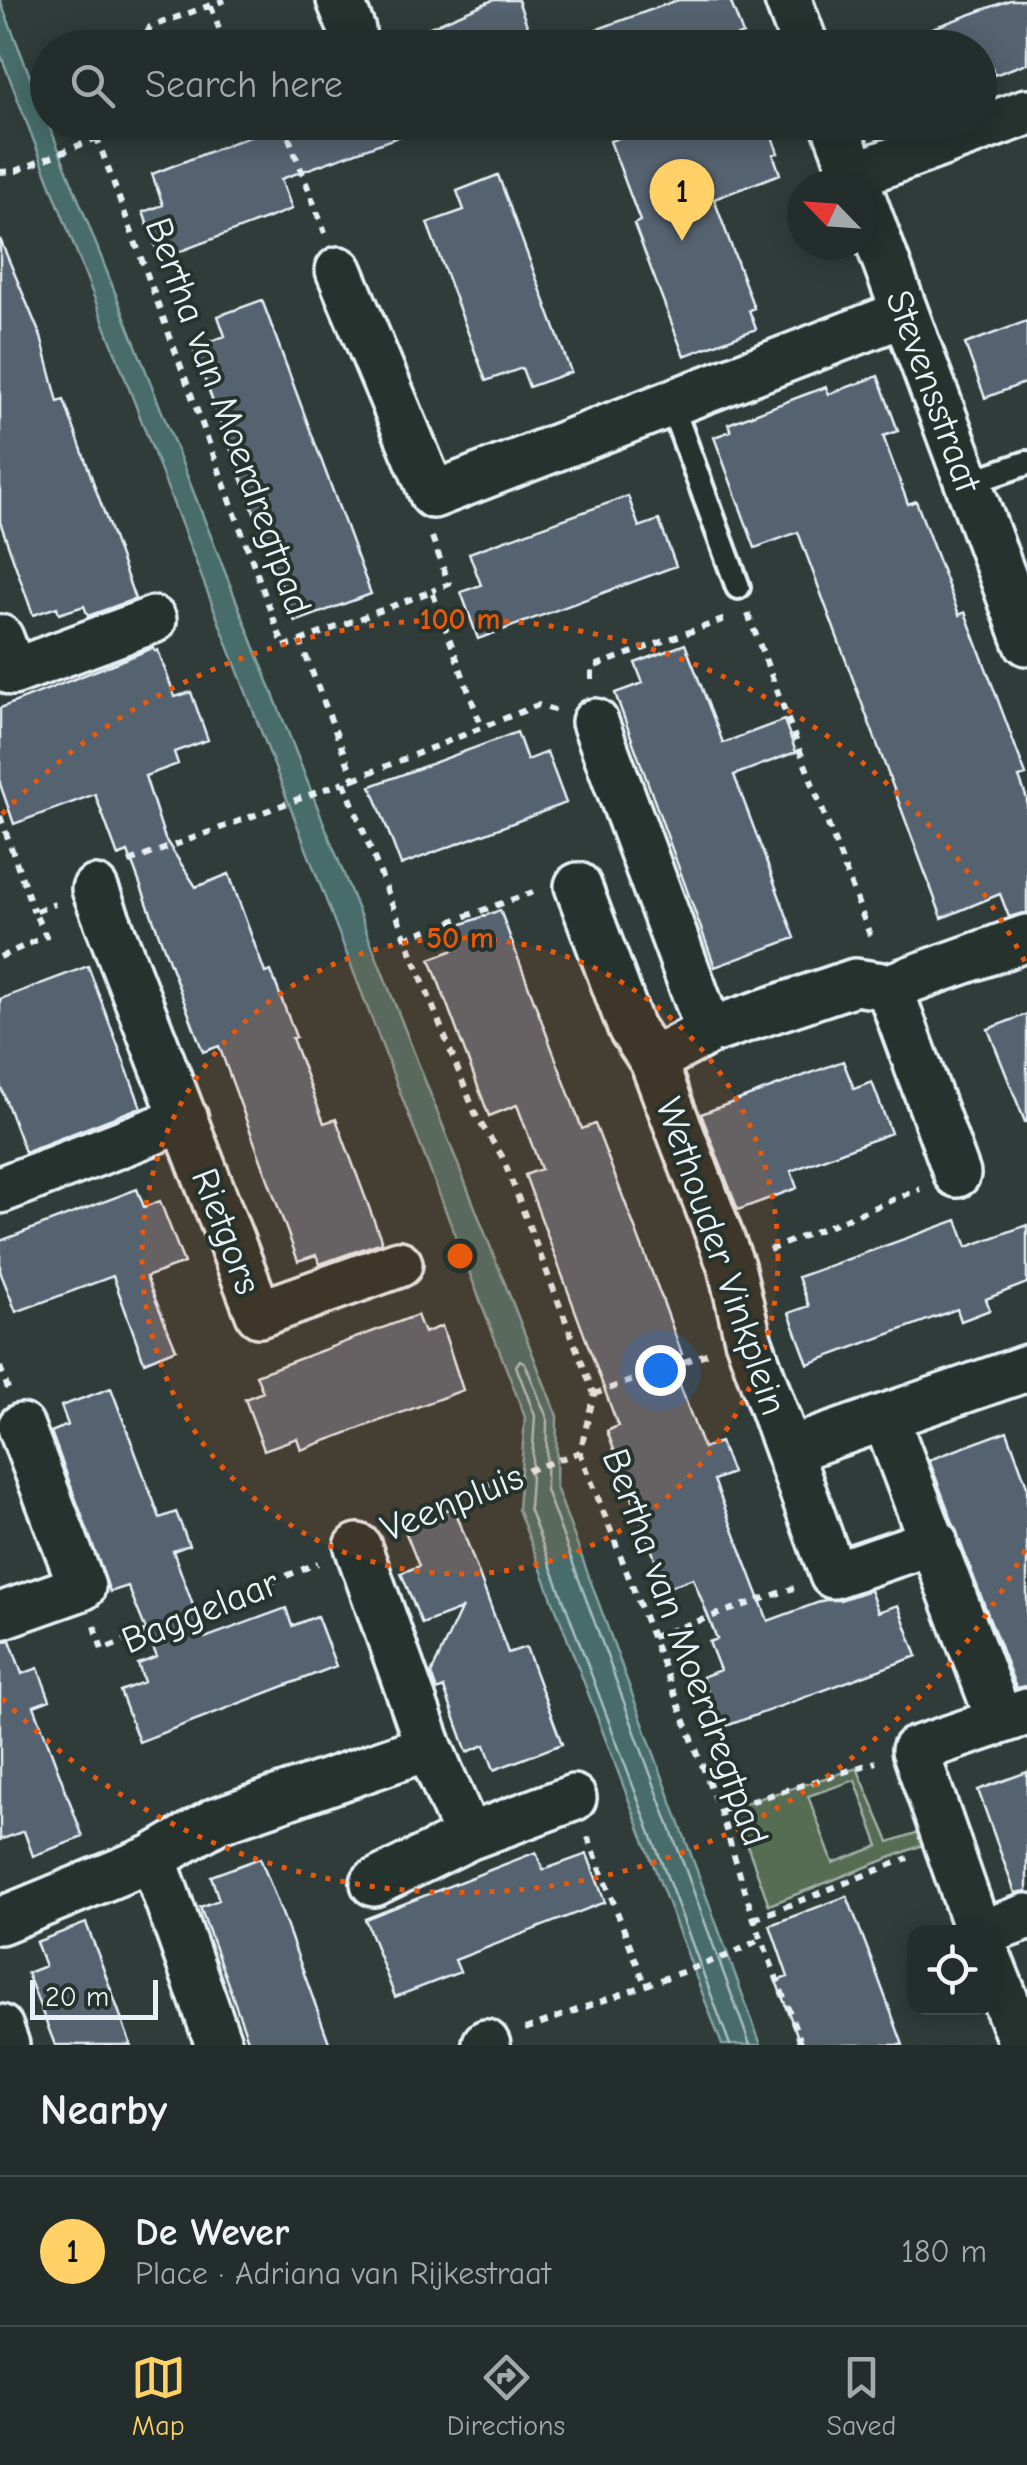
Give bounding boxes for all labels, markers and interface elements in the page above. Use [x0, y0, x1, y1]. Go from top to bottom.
search box [30, 30, 997, 140]
icon: search [65, 58, 120, 113]
text: Search here [145, 63, 343, 107]
pin: 1 [650, 158, 714, 241]
north arrow [787, 170, 877, 260]
street label: Bertha van Moerdregtpad [136, 212, 320, 621]
street label: Stevensstraat [876, 284, 990, 499]
text: 100 m [420, 602, 500, 637]
text: 50 m [426, 921, 494, 956]
street label: Wethouder Vinkplein [646, 1092, 796, 1421]
street label: Rietgors [182, 1162, 270, 1300]
centre of rings [442, 1238, 478, 1274]
your location [635, 1345, 686, 1396]
street label: Bertha van Moerdregtpad [593, 1443, 777, 1852]
street label: Veenpluis [375, 1455, 530, 1551]
street label: Baggelaar [116, 1561, 285, 1663]
map controls [907, 1925, 997, 2015]
button: locate [907, 1925, 997, 2015]
scale bar [30, 1975, 158, 2020]
text: 20 m [45, 1981, 109, 2013]
text: Nearby [40, 2086, 167, 2135]
text: De Wever [135, 2211, 289, 2255]
text: 1 [66, 2233, 79, 2270]
text: 180 m [901, 2233, 987, 2270]
text: Place · Adriana van Rijkestraat [135, 2255, 551, 2292]
tab: Map [131, 2350, 186, 2442]
tab: Directions [447, 2350, 565, 2442]
tab: Saved [826, 2350, 896, 2442]

